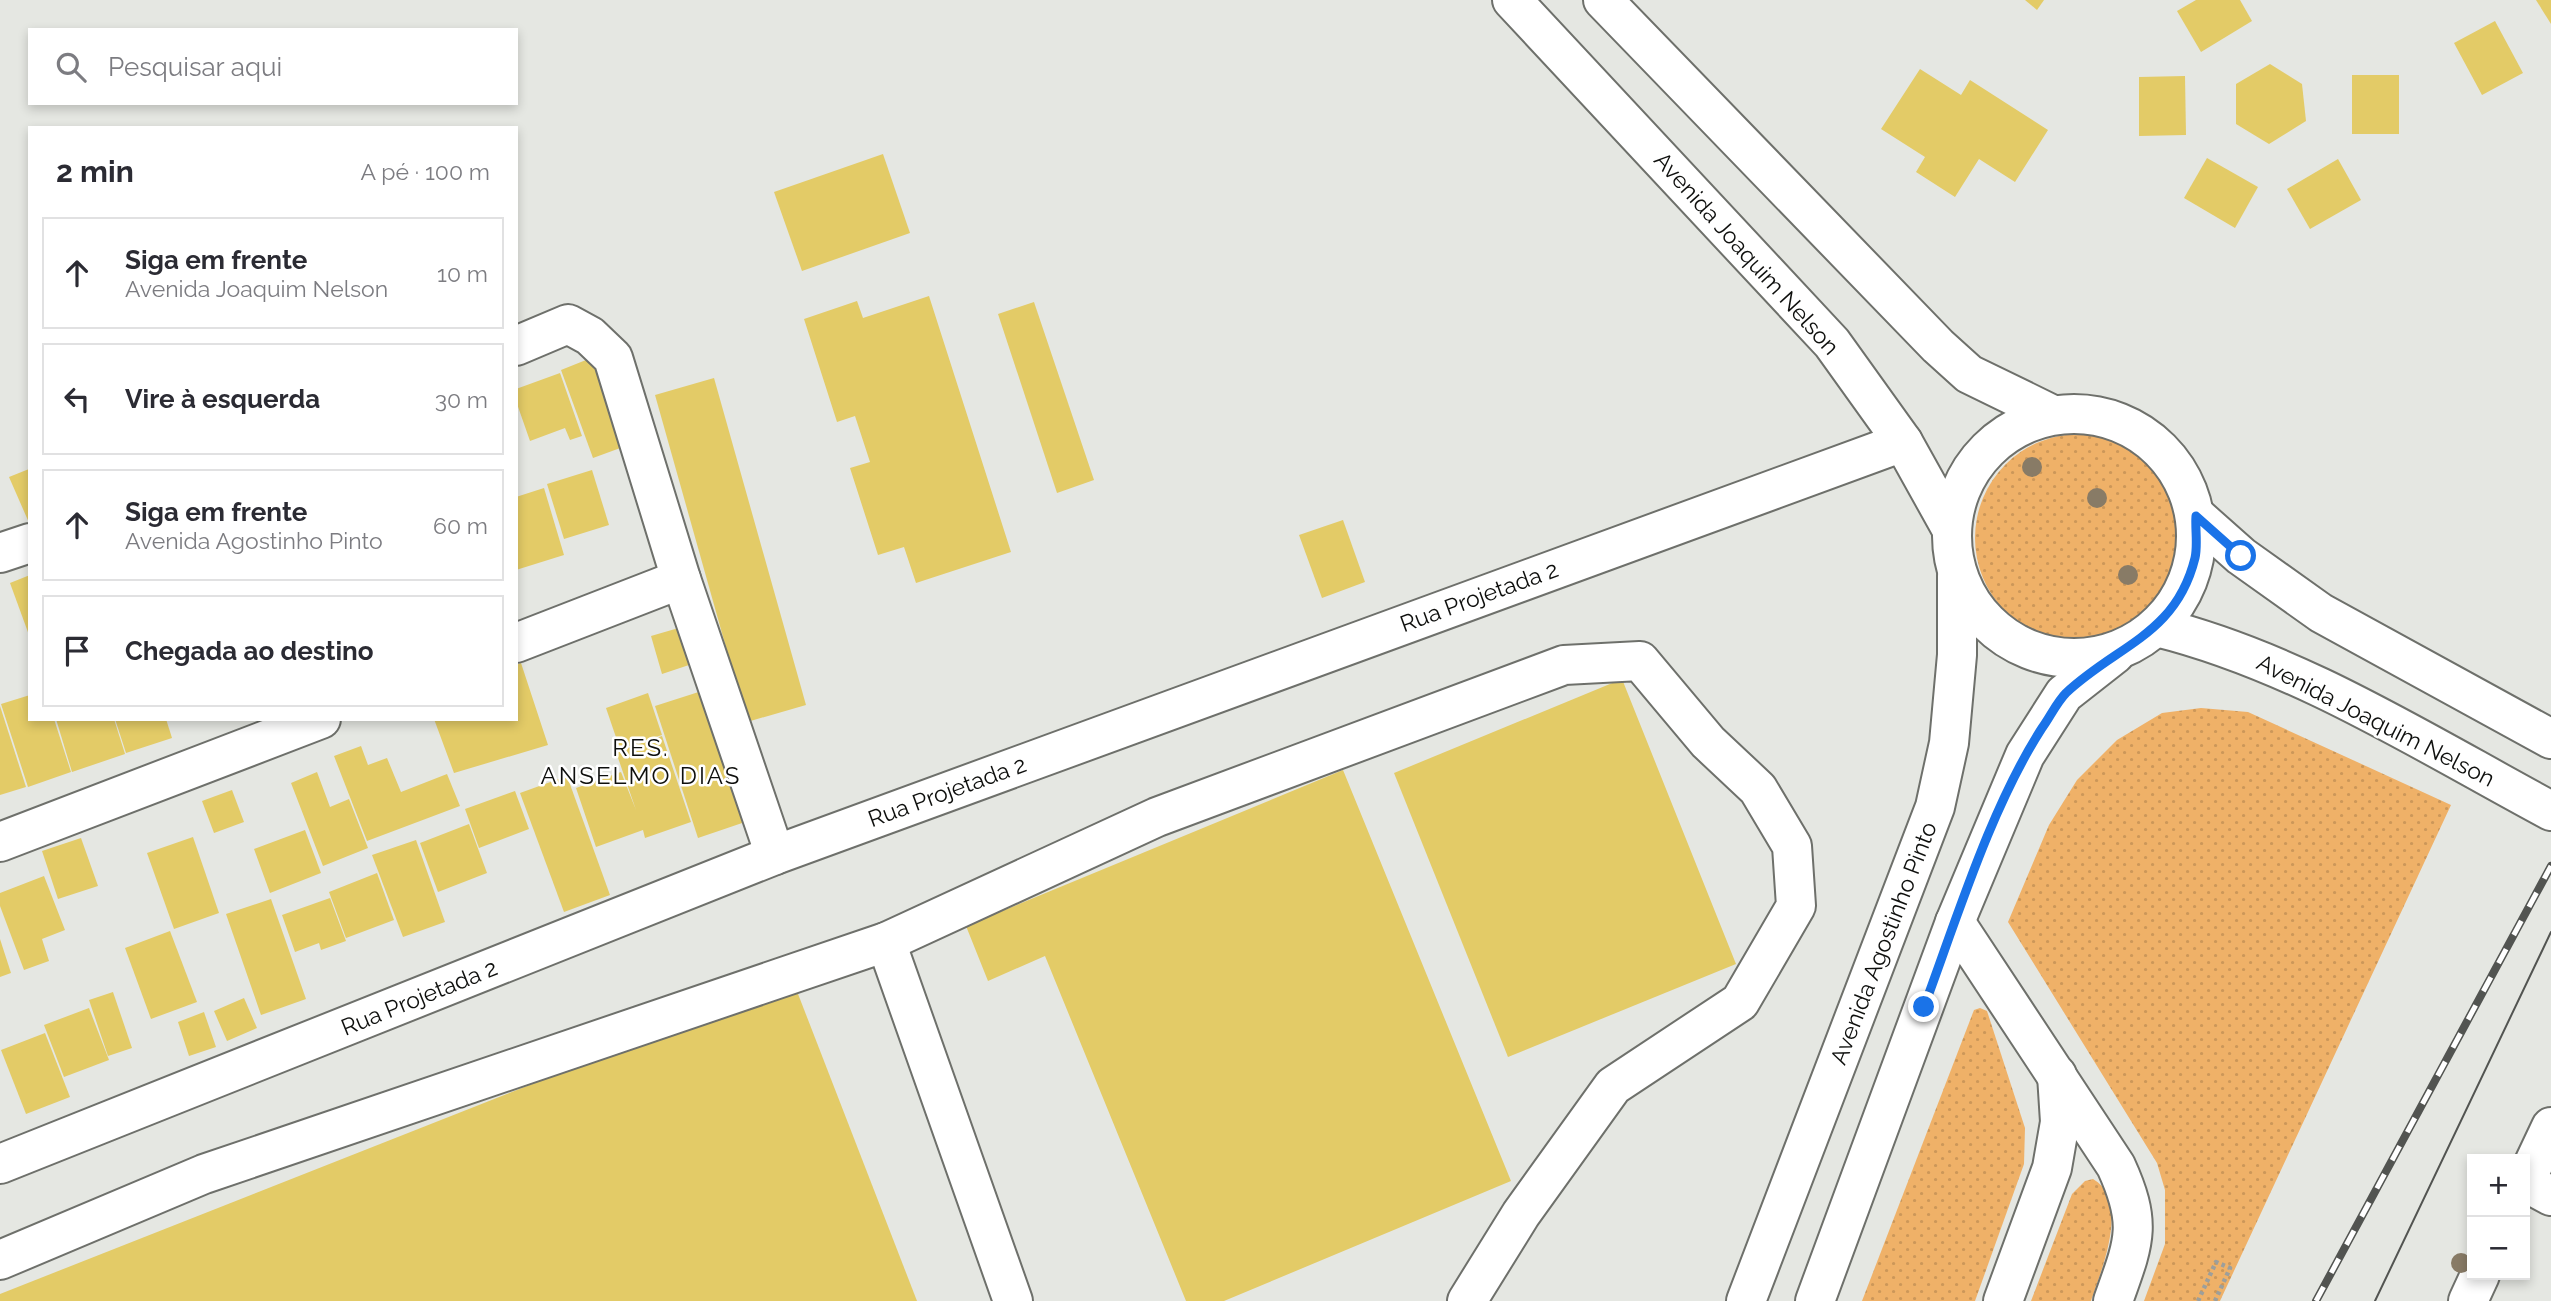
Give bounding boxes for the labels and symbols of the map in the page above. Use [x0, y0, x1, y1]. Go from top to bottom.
street label: Avenida Joaquim Nelson [1649, 146, 1845, 360]
route start [2225, 540, 2256, 571]
street label: Rua Projetada 2 [1396, 555, 1562, 637]
street label: Avenida Joaquim Nelson [2253, 648, 2499, 792]
district label: RES. ANSELMO DIAS [541, 733, 741, 790]
street label: Rua Projetada 2 [864, 750, 1030, 832]
street label: Avenida Agostinho Pinto [1824, 818, 1942, 1068]
street label: Rua Projetada 2 [337, 953, 501, 1041]
route end [1908, 991, 1939, 1022]

